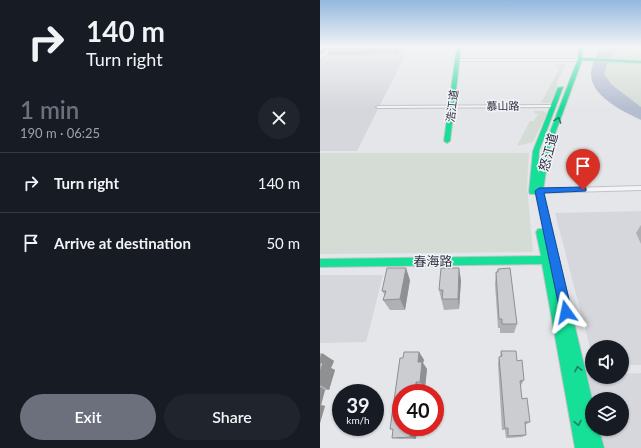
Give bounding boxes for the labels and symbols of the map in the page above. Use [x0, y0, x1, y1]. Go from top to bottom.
street label: 浩江道 [443, 89, 460, 123]
street label: 慕山路 [486, 99, 520, 112]
one-way arrow [553, 116, 561, 123]
street label: 怒江道 [535, 131, 561, 173]
pin [566, 149, 600, 190]
street label: 春海路 [413, 253, 453, 269]
position arrow [545, 291, 587, 333]
one-way arrow [575, 366, 583, 372]
speed limit sign: 40 [392, 384, 444, 436]
one-way arrow [574, 420, 582, 426]

